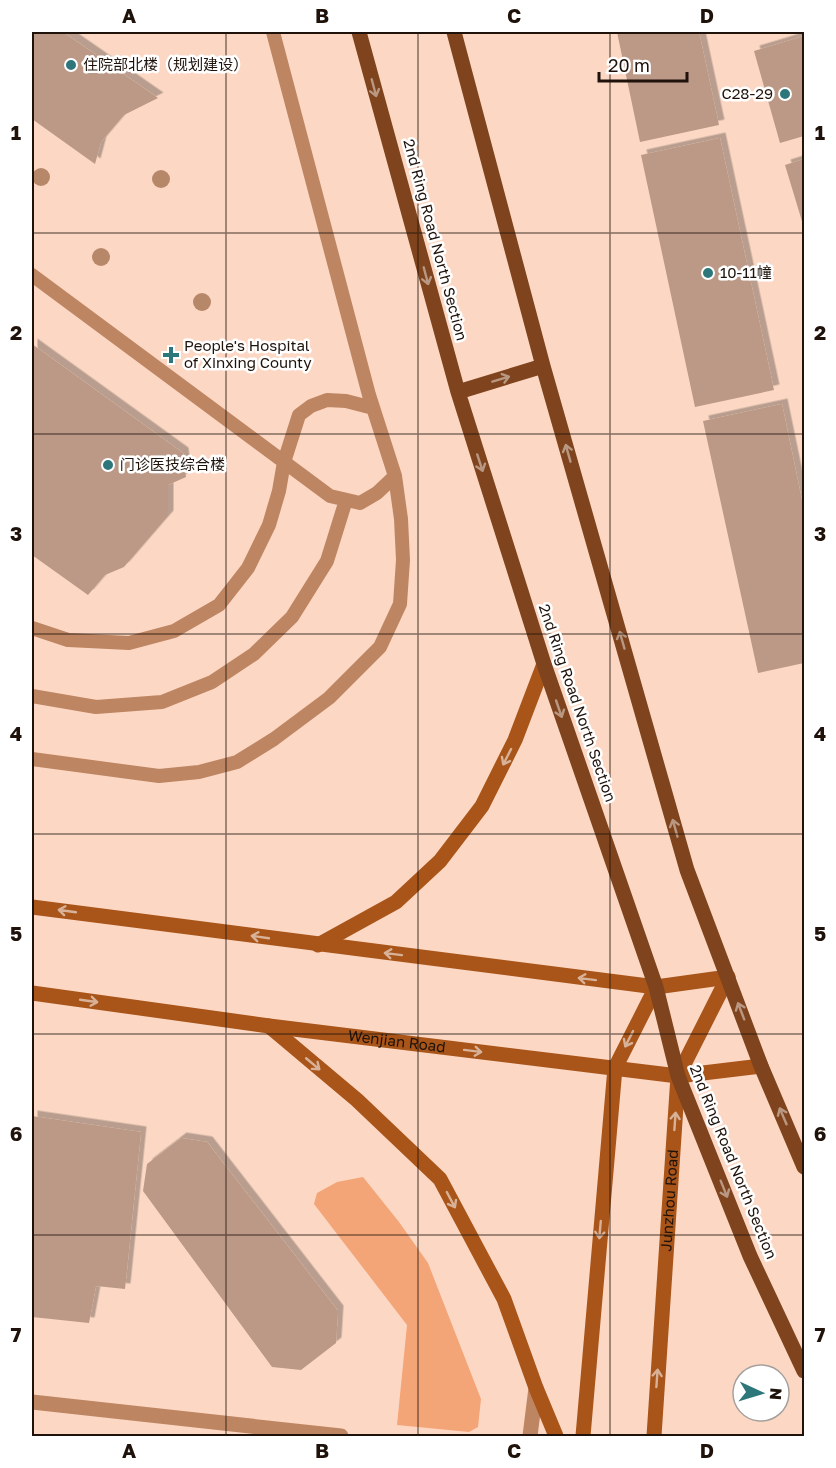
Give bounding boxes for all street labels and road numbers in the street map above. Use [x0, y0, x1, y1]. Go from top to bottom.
street label: 2nd Ring Road North Section [400, 137, 472, 343]
street label: 2nd Ring Road North Section [536, 601, 620, 804]
street label: Wenjian Road [347, 1026, 447, 1056]
street label: 2nd Ring Road North Section [687, 1062, 781, 1261]
street label: Junzhou Road [656, 1149, 681, 1252]

